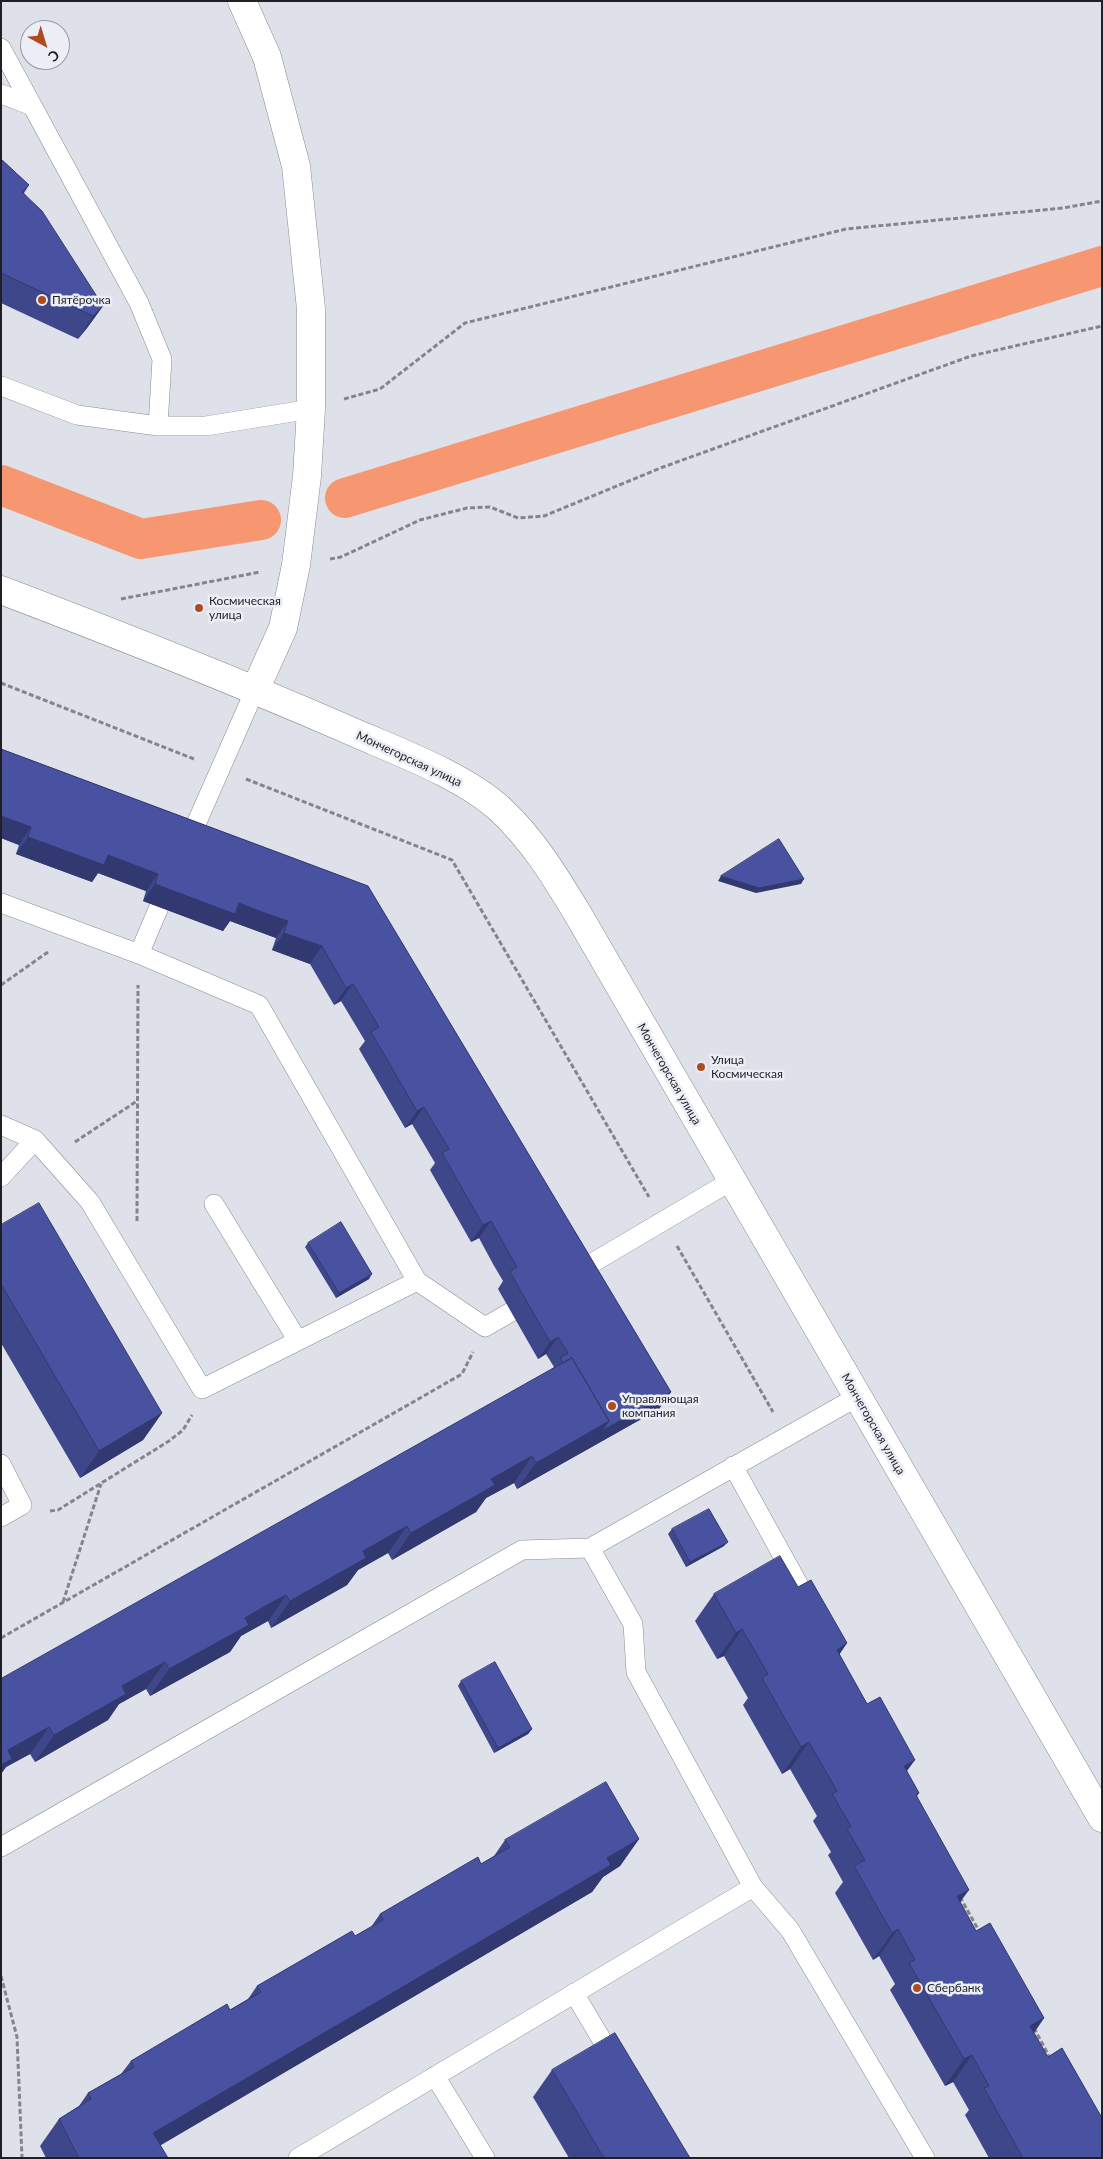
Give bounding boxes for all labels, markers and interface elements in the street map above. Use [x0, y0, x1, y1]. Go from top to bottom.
north arrow [20, 20, 70, 70]
text: С [45, 47, 63, 66]
place label: Пятёрочка [52, 293, 111, 307]
marker: Пятёрочка [36, 294, 48, 306]
place label: Космическая улица [209, 594, 281, 622]
marker: Космическая улица [193, 602, 205, 614]
street label: Мончегорская улица [354, 728, 464, 790]
street label: Мончегорская улица [634, 1021, 704, 1127]
place label: Улица Космическая [711, 1053, 783, 1081]
marker: Улица Космическая [695, 1061, 707, 1073]
street label: Мончегорская улица [838, 1371, 908, 1477]
place label: Управляющая компания [622, 1392, 699, 1420]
marker: Управляющая компания [606, 1400, 618, 1412]
place label: Сбербанк [927, 1981, 981, 1995]
marker: Сбербанк [911, 1982, 923, 1994]

